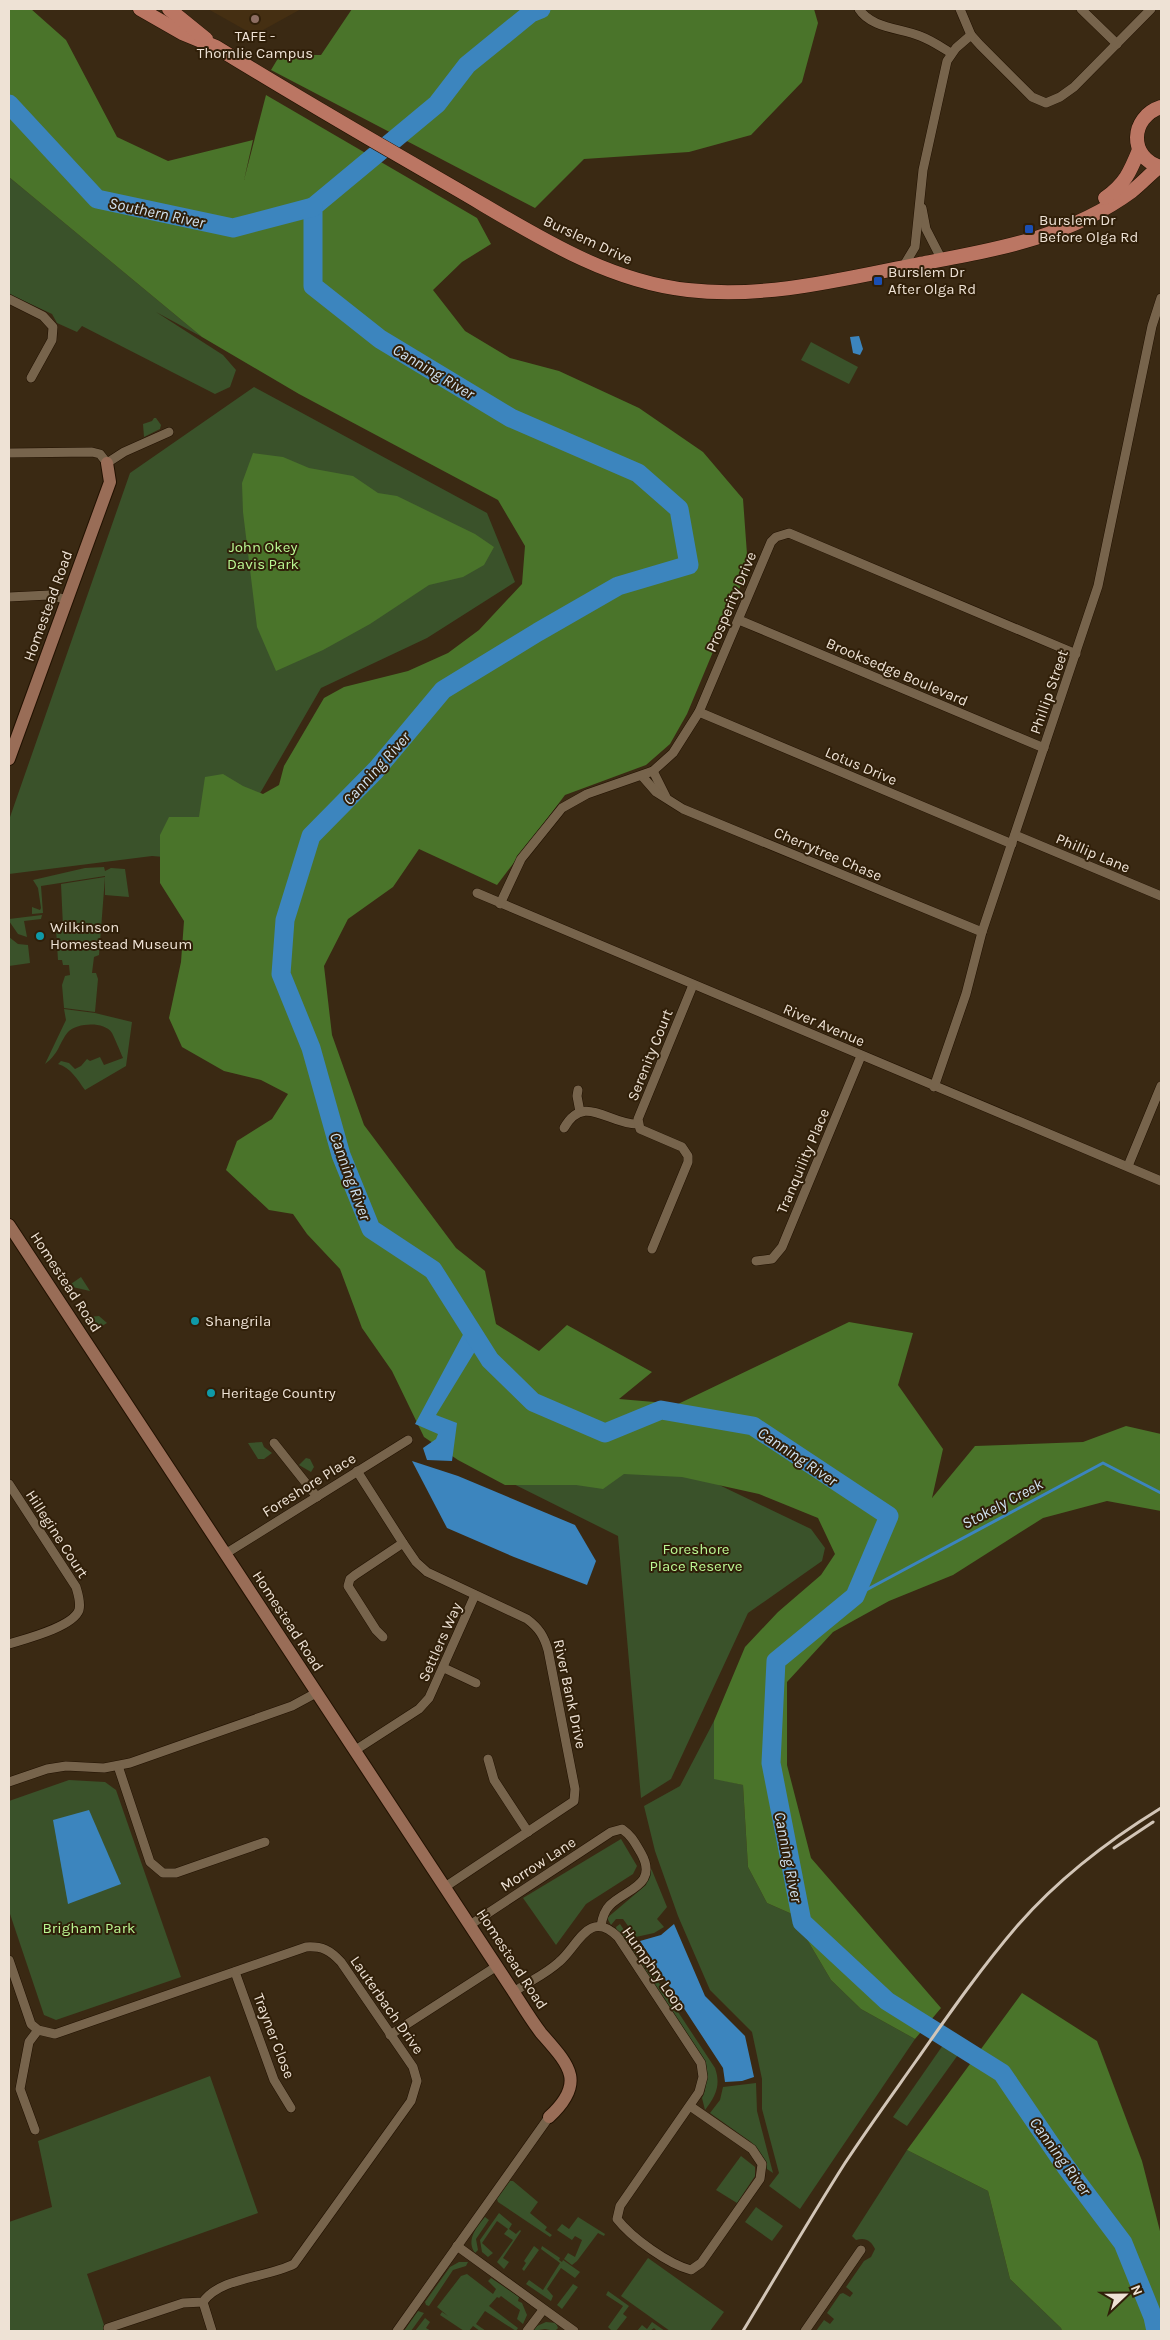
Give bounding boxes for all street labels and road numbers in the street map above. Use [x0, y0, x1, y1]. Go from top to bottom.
street label: Burslem Drive [541, 212, 635, 268]
street label: Homestead Road [20, 548, 76, 664]
street label: Prosperity Drive [702, 549, 760, 655]
street label: Brooksedge Boulevard [823, 634, 971, 710]
street label: Phillip Street [1026, 647, 1072, 737]
street label: Lotus Drive [822, 743, 900, 789]
street label: Cherrytree Chase [771, 823, 885, 885]
street label: Phillip Lane [1053, 829, 1133, 877]
street label: River Avenue [780, 1000, 868, 1050]
street label: Serenity Court [623, 1006, 677, 1103]
street label: Tranquility Place [773, 1106, 833, 1216]
street label: Homestead Road [27, 1228, 105, 1336]
street label: Foreshore Place [259, 1449, 359, 1521]
street label: Hillegine Court [22, 1487, 92, 1582]
street label: Homestead Road [249, 1567, 327, 1675]
street label: Settlers Way [414, 1600, 466, 1684]
street label: River Bank Drive [550, 1638, 590, 1750]
street label: Morrow Lane [497, 1833, 579, 1895]
street label: Homestead Road [473, 1905, 551, 2013]
street label: Humphry Loop [618, 1923, 690, 2015]
street label: Lauterbach Drive [346, 1952, 428, 2058]
street label: Trayner Close [249, 1991, 299, 2081]

